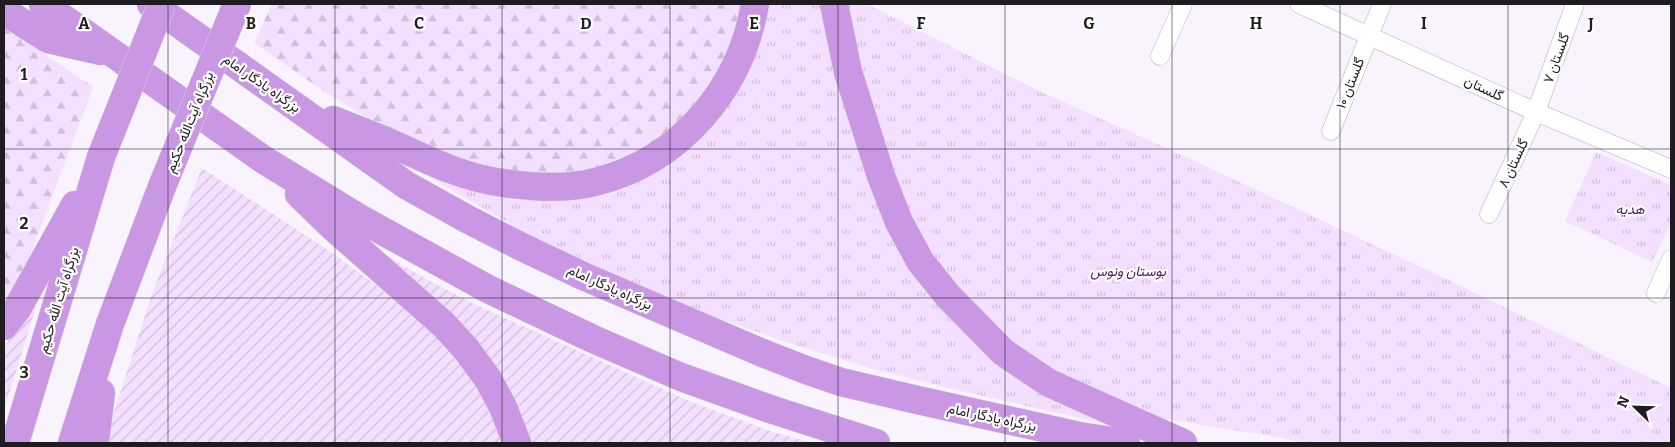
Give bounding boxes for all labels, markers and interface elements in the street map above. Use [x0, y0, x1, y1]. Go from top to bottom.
text: A [78, 14, 90, 33]
text: B [246, 14, 256, 33]
text: C [414, 14, 424, 33]
text: D [580, 14, 592, 33]
text: E [749, 14, 759, 33]
text: F [917, 14, 926, 33]
text: G [1083, 14, 1095, 33]
text: H [1250, 14, 1263, 33]
text: I [1421, 14, 1427, 33]
text: J [1587, 14, 1594, 33]
street label: گلستان ۷ [1540, 31, 1573, 86]
street label: بزرگراه یادگار امام [220, 50, 304, 116]
street label: گلستان ۱۰ [1333, 55, 1368, 111]
text: 1 [21, 65, 28, 84]
street label: بزرگراه آیت‌الله حکیم [161, 69, 217, 175]
street label: گلستان [1462, 72, 1506, 105]
street label: گلستان ۸ [1495, 136, 1532, 190]
park label: هدیه [1616, 201, 1645, 218]
text: 2 [19, 214, 29, 233]
street label: بزرگراه آیت الله حکیم [34, 245, 83, 355]
street label: بزرگراه یادگار امام [565, 261, 655, 314]
park label: بوستان ونوس [1090, 263, 1167, 280]
text: 3 [19, 363, 29, 382]
north arrow [1610, 382, 1660, 432]
text: N [1614, 394, 1634, 410]
street label: بزرگراه یادگار امام [946, 400, 1038, 435]

